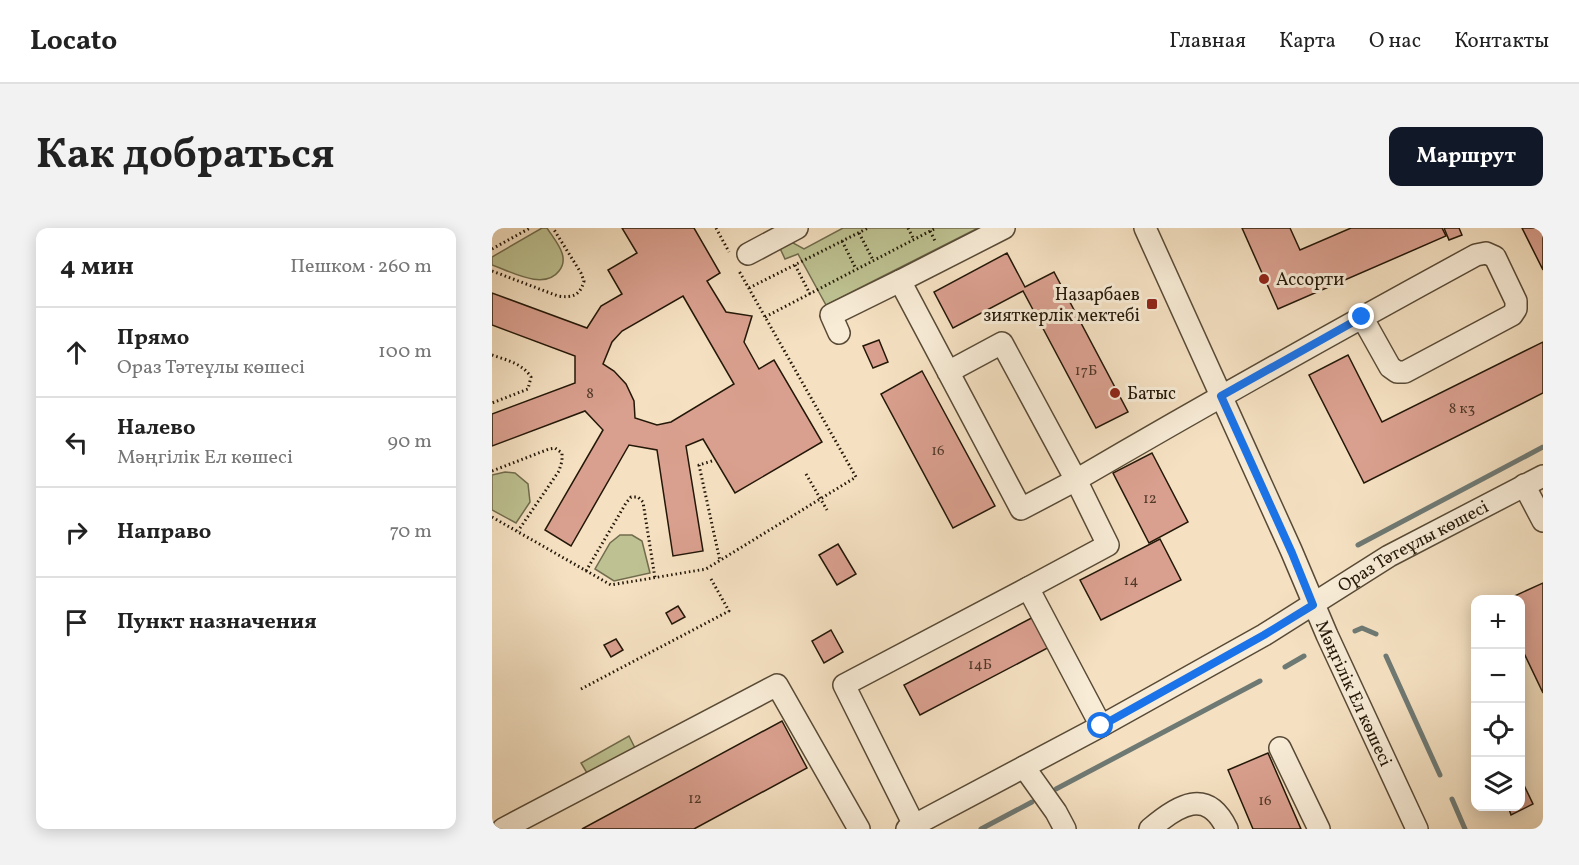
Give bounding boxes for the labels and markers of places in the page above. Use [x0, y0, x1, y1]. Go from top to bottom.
place label: Ассорти [1276, 268, 1344, 293]
marker: Ассорти [1257, 272, 1271, 286]
place label: Назарбаев зияткерлік мектебі [983, 283, 1140, 329]
marker: Назарбаев зияткерлік мектебі [1145, 297, 1159, 311]
place label: Батыс [1127, 382, 1176, 407]
marker: Батыс [1108, 386, 1122, 400]

